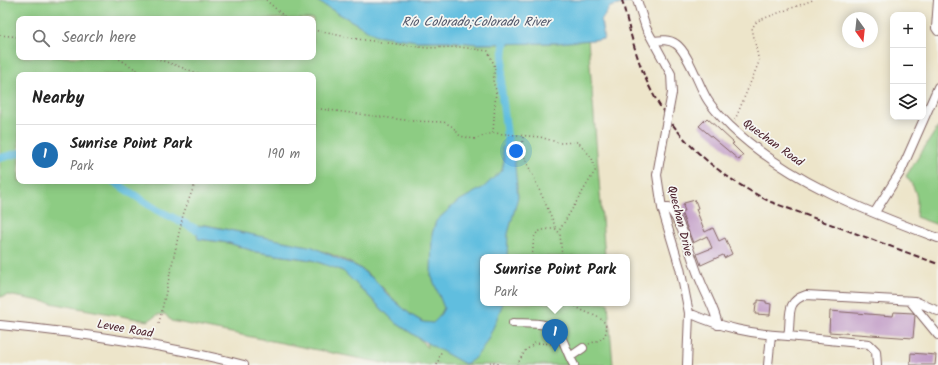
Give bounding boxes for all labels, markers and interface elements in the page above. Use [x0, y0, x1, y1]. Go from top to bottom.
water label: Río Colorado;Colorado River [402, 12, 553, 33]
north arrow [842, 12, 878, 48]
map controls [890, 12, 926, 120]
button: + [890, 12, 926, 48]
search box [16, 16, 316, 60]
text: Search here [62, 26, 136, 50]
icon: search [30, 27, 52, 49]
button: − [890, 48, 926, 84]
button: layers [890, 84, 926, 120]
text: Nearby [32, 85, 84, 112]
street label: Quechan Road [738, 114, 808, 172]
text: Sunrise Point Park [70, 132, 192, 156]
your location [506, 141, 526, 161]
text: 1 [43, 144, 47, 165]
text: 190 m [268, 144, 300, 165]
text: Park [70, 156, 94, 177]
street label: Quechan Drive [662, 184, 698, 259]
popup [480, 254, 630, 306]
text: Sunrise Point Park [494, 258, 616, 282]
text: Park [494, 282, 518, 303]
street label: Levee Road [95, 315, 156, 343]
pin: 1 [542, 319, 568, 352]

